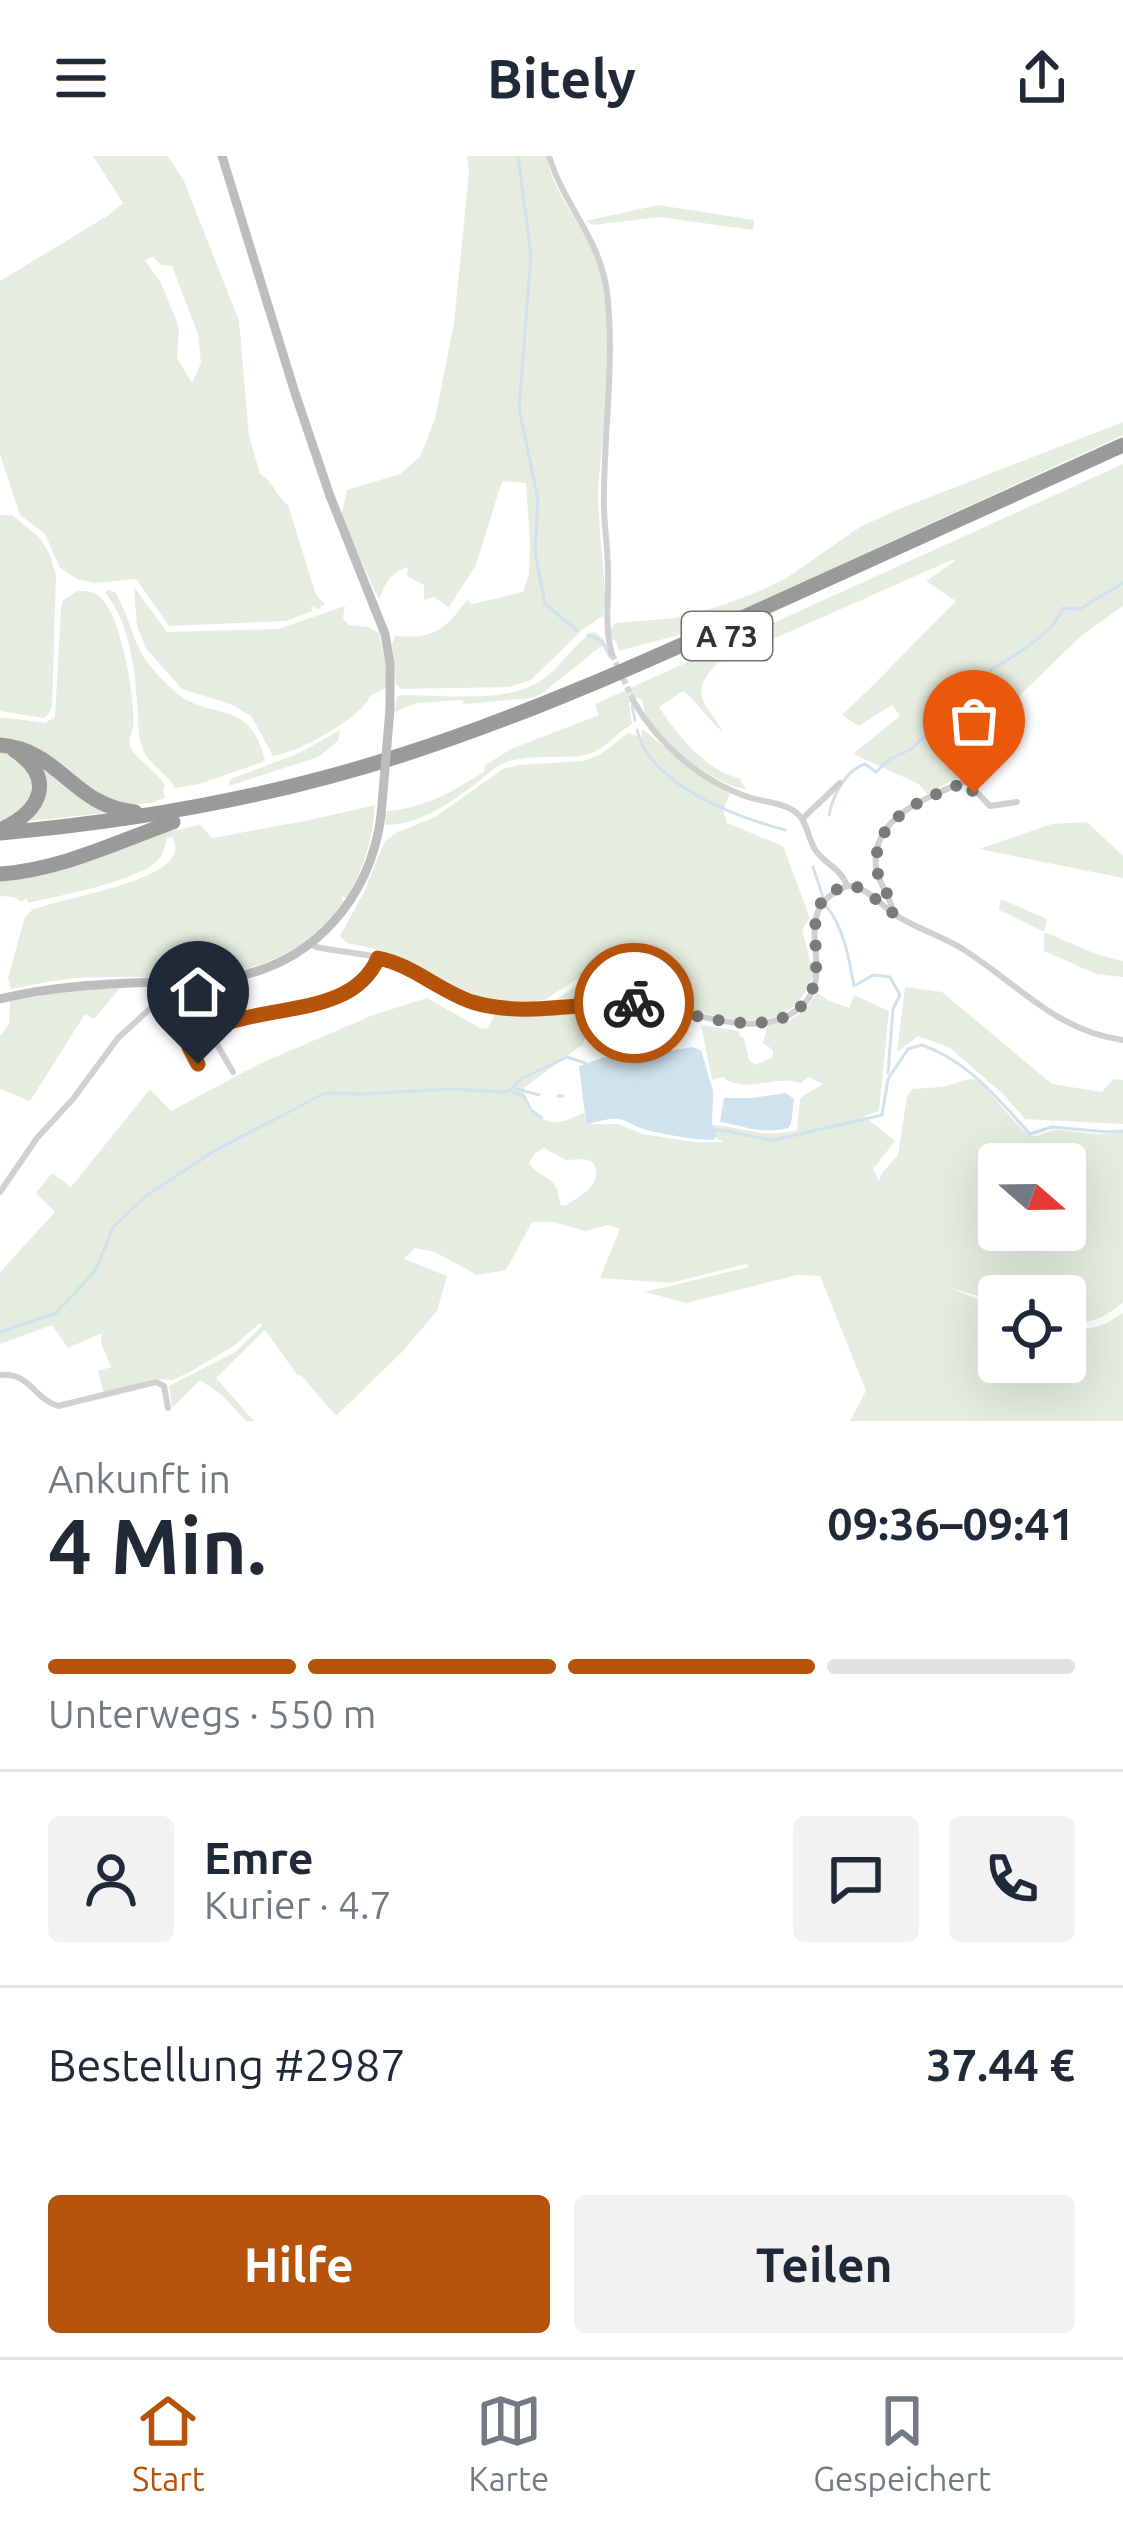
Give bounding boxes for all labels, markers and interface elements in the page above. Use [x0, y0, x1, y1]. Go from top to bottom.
icon: menu [48, 45, 114, 111]
icon: share [1009, 45, 1075, 111]
text: Bitely [487, 48, 636, 108]
road number: A 73 [682, 612, 772, 660]
pin [923, 670, 1025, 793]
icon: bag [941, 688, 1007, 754]
pin [147, 941, 249, 1064]
courier [574, 943, 694, 1063]
icon: home [165, 959, 231, 1025]
icon: bike [601, 970, 667, 1036]
north arrow [978, 1143, 1086, 1251]
map controls [978, 1143, 1086, 1383]
button: locate [978, 1275, 1086, 1383]
text: Ankunft in [48, 1457, 231, 1500]
text: 09:36–09:41 [827, 1498, 1075, 1549]
text: 4 Min. [48, 1501, 266, 1589]
text: Unterwegs · 550 m [48, 1692, 376, 1735]
button: person [48, 1816, 174, 1942]
button: chat [793, 1816, 919, 1942]
button: phone [949, 1816, 1075, 1942]
text: Emre [204, 1832, 314, 1883]
text: Kurier · 4.7 [204, 1883, 391, 1926]
text: Bestellung #2987 [48, 2039, 406, 2090]
text: 37.44 € [926, 2039, 1075, 2090]
button: Hilfe [48, 2195, 550, 2333]
button: Teilen [574, 2195, 1075, 2333]
tab: Start [132, 2388, 205, 2497]
tab: Karte [469, 2388, 549, 2497]
tab: Gespeichert [813, 2388, 991, 2497]

